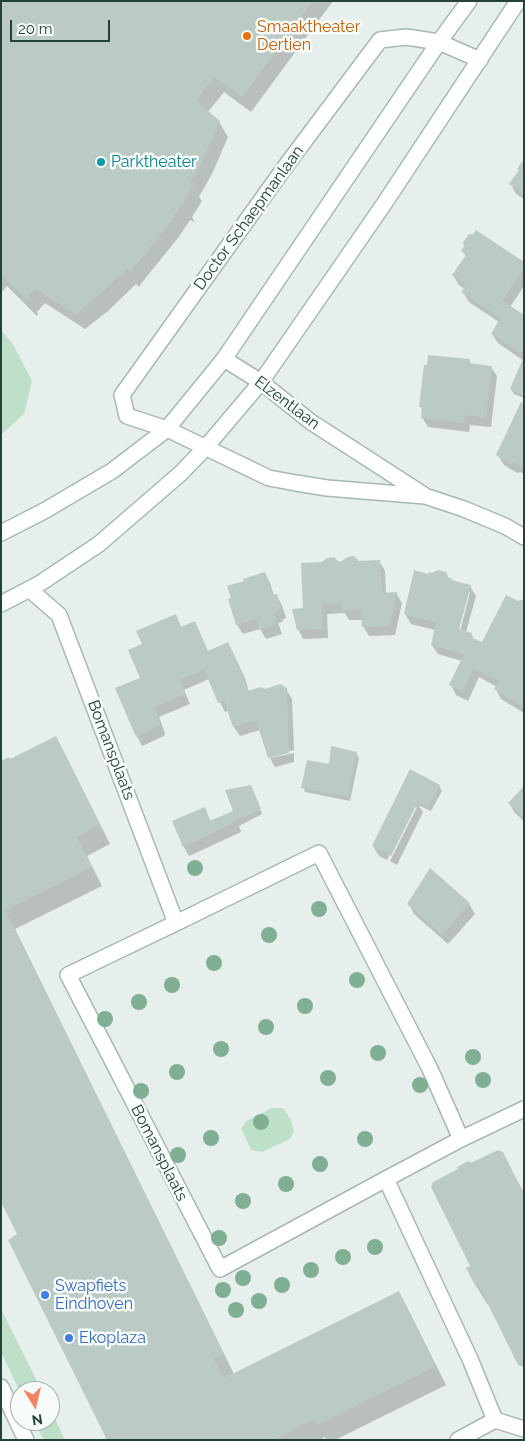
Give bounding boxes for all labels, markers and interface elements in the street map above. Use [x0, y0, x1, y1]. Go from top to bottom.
scale bar [12, 10, 112, 42]
place label: Smaaktheater Dertien [257, 17, 360, 55]
text: 20 m [18, 20, 53, 38]
marker: Smaaktheater Dertien [241, 30, 253, 42]
street label: Doctor Schaepmanlaan [190, 142, 308, 294]
place label: Parktheater [111, 152, 197, 172]
marker: Parktheater [95, 156, 107, 168]
street label: Elzentlaan [251, 372, 323, 434]
street label: Bomansplaats [83, 697, 139, 803]
street label: Bomansplaats [127, 1102, 191, 1204]
place label: Swapfiets Eindhoven [55, 1276, 133, 1314]
marker: Swapfiets Eindhoven [39, 1289, 51, 1301]
place label: Ekoplaza [79, 1328, 146, 1348]
marker: Ekoplaza [63, 1332, 75, 1344]
north arrow [10, 1381, 60, 1431]
text: N [31, 1411, 44, 1429]

